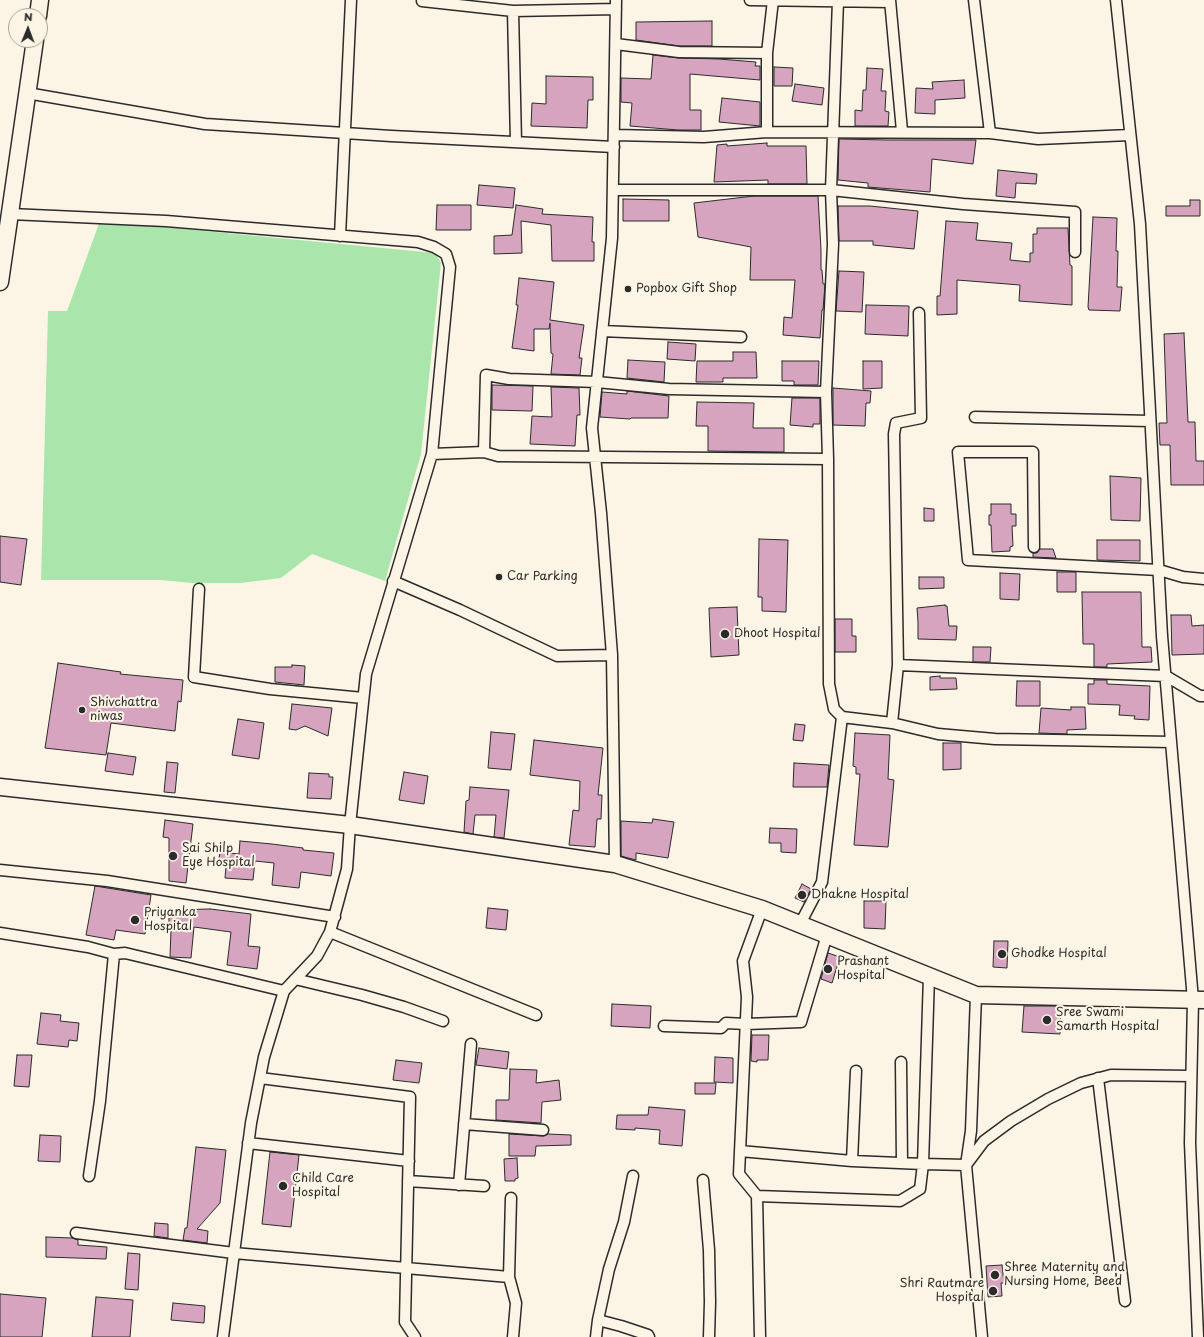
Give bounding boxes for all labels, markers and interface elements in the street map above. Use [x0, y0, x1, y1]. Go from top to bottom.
north arrow [8, 8, 48, 48]
text: N [24, 8, 33, 25]
place label: Popbox Gift Shop [636, 282, 737, 296]
marker: Popbox Gift Shop [623, 284, 633, 294]
place label: Car Parking [507, 570, 578, 584]
marker: Car Parking [494, 572, 504, 582]
place label: Dhoot Hospital [734, 627, 821, 641]
marker: Dhoot Hospital [719, 628, 731, 640]
place label: Shivchattra niwas [90, 696, 157, 724]
marker: Shivchattra niwas [77, 705, 87, 715]
place label: Sai Shilp Eye Hospital [182, 842, 255, 870]
marker: Sai Shilp Eye Hospital [167, 850, 179, 862]
place label: Dhakne Hospital [811, 888, 909, 902]
marker: Dhakne Hospital [796, 889, 808, 901]
place label: Priyanka Hospital [144, 906, 196, 934]
marker: Priyanka Hospital [129, 914, 141, 926]
place label: Ghodke Hospital [1011, 947, 1107, 961]
marker: Ghodke Hospital [996, 948, 1008, 960]
place label: Prashant Hospital [837, 955, 889, 983]
marker: Prashant Hospital [822, 963, 834, 975]
place label: Sree Swami Samarth Hospital [1056, 1006, 1159, 1034]
marker: Sree Swami Samarth Hospital [1041, 1014, 1053, 1026]
place label: Child Care Hospital [292, 1172, 354, 1200]
marker: Child Care Hospital [277, 1180, 289, 1192]
place label: Shree Maternity and Nursing Home, Beed [1004, 1261, 1125, 1289]
marker: Shree Maternity and Nursing Home, Beed [989, 1269, 1001, 1281]
place label: Shri Rautmare Hospital [900, 1277, 984, 1305]
marker: Shri Rautmare Hospital [987, 1285, 999, 1297]

